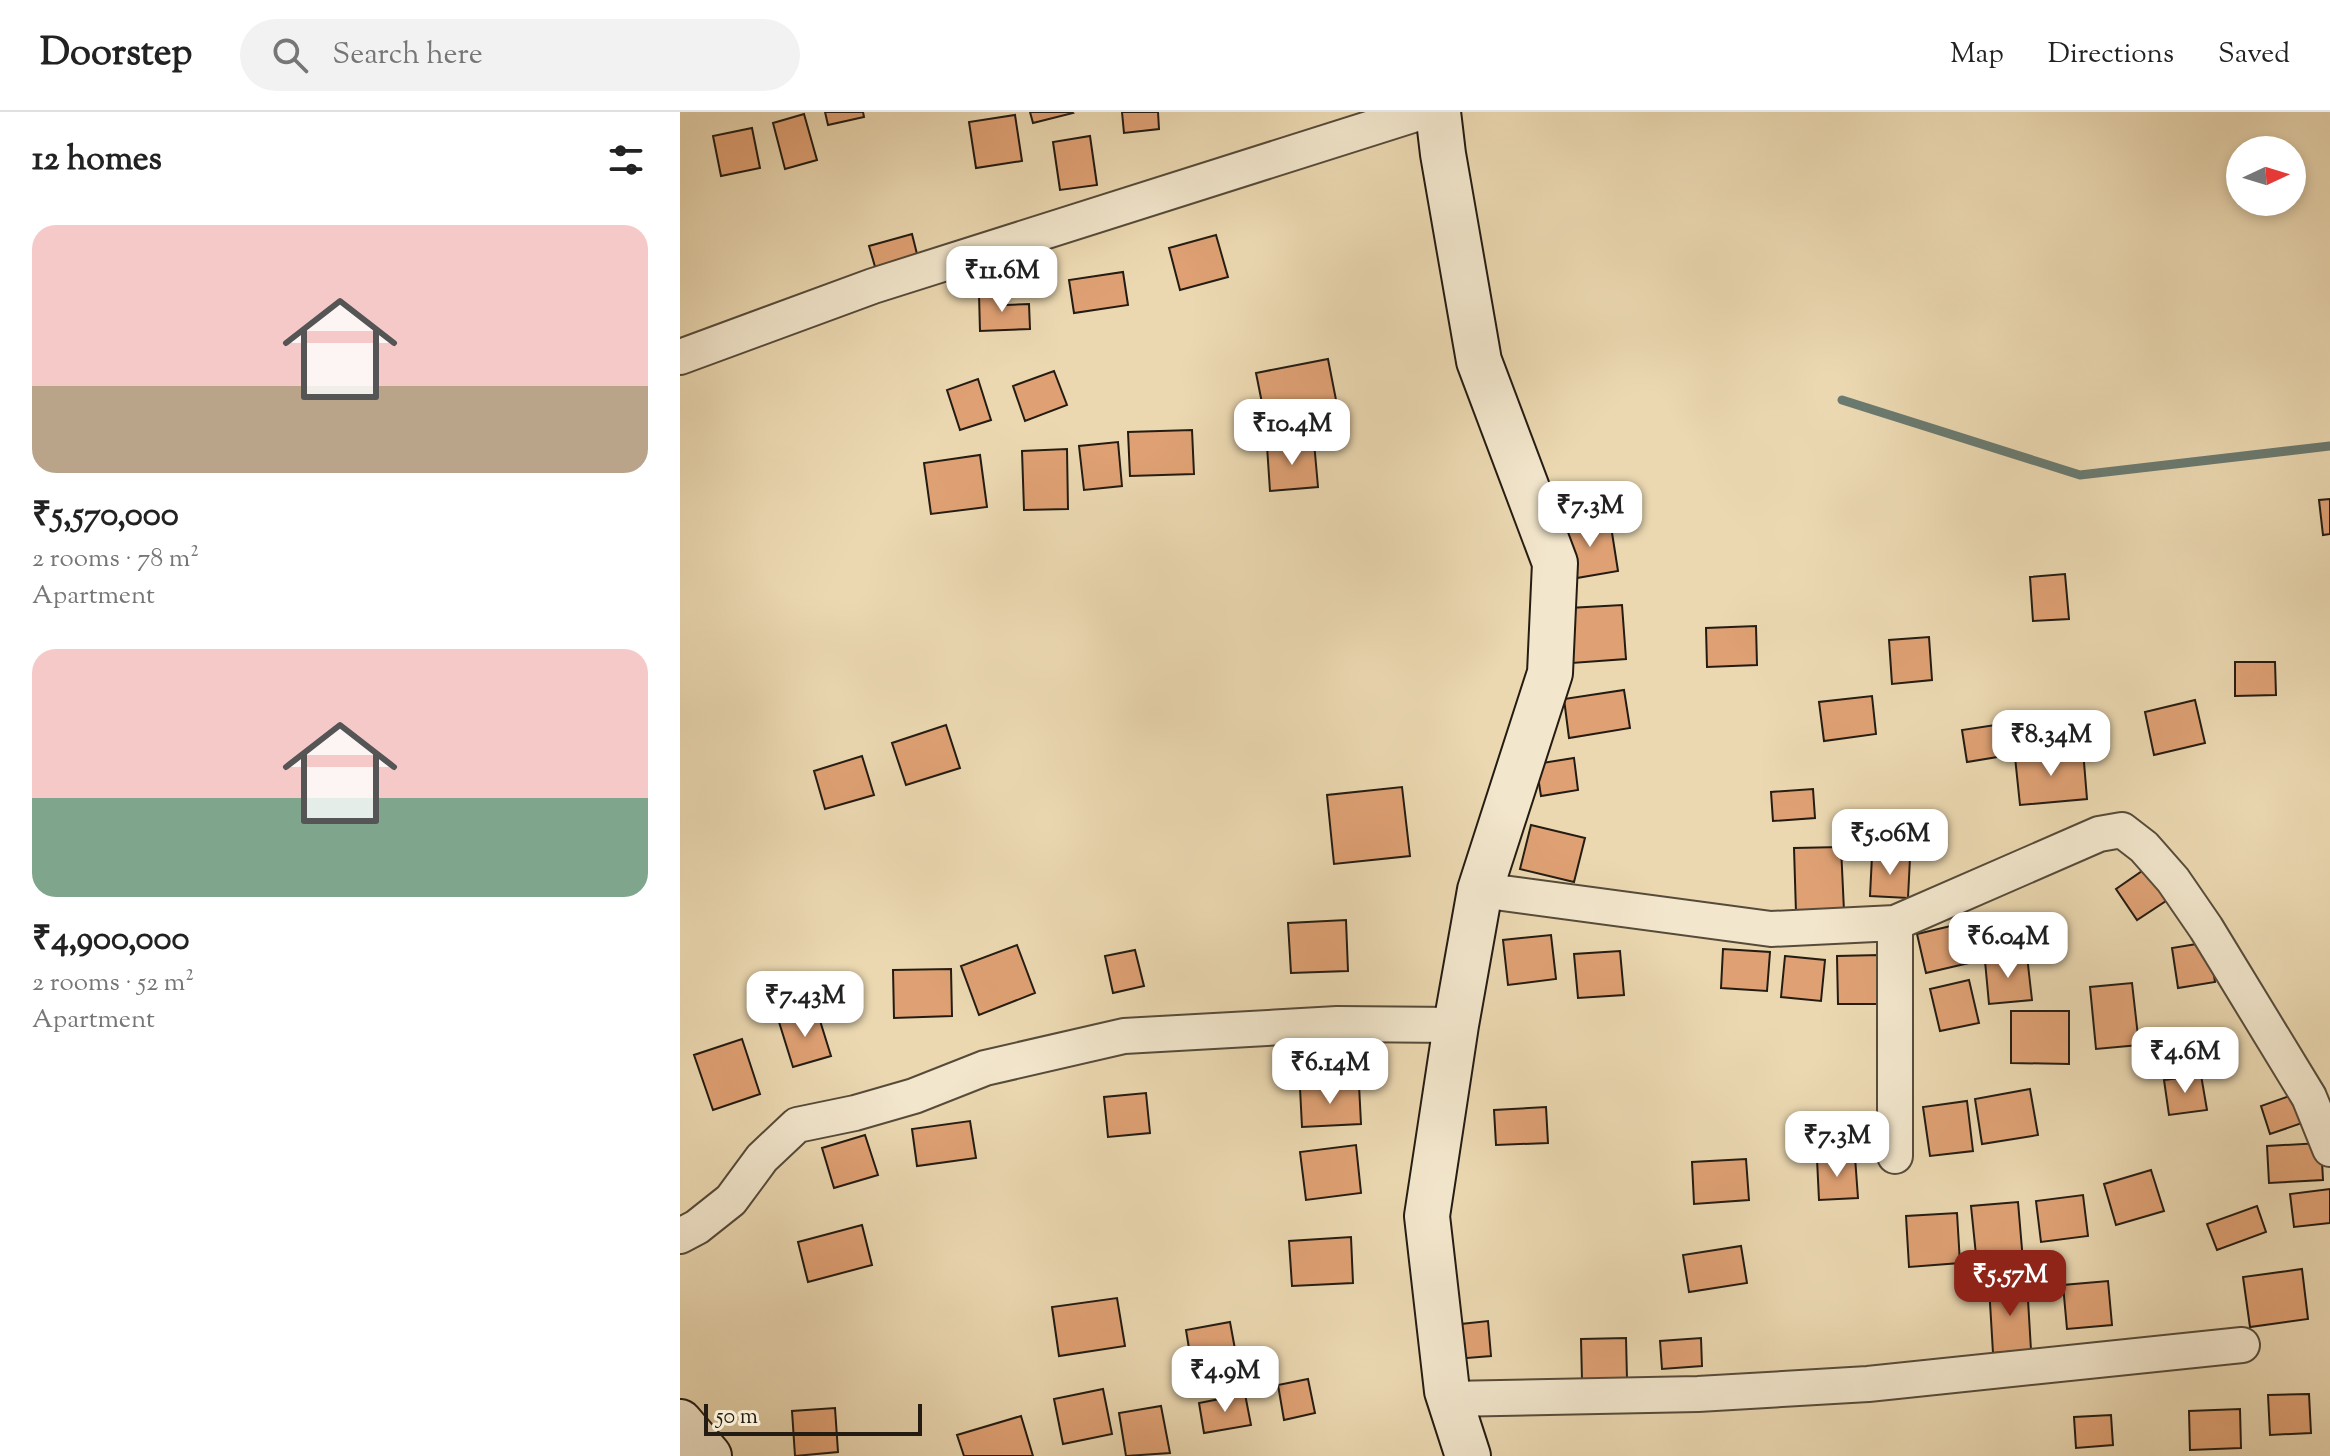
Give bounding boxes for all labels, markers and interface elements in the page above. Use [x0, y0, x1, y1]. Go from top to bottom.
search box [240, 19, 800, 91]
text: Doorstep [40, 28, 192, 82]
icon: search [268, 33, 312, 77]
text: Search here [332, 34, 483, 77]
text: Map [1950, 35, 2004, 75]
text: Directions [2048, 35, 2174, 75]
text: Saved [2218, 35, 2290, 75]
text: 12 homes [32, 136, 162, 185]
north arrow [2226, 136, 2306, 216]
map controls [2226, 136, 2306, 216]
icon: filters [604, 138, 648, 182]
pin: ₹11.6M [937, 246, 1067, 314]
text: ₹11.6M [964, 253, 1040, 290]
icon: home [268, 277, 412, 421]
pin: ₹10.4M [1227, 399, 1357, 467]
text: ₹10.4M [1252, 406, 1332, 443]
pin: ₹7.3M [1534, 481, 1646, 549]
text: ₹7.3M [1556, 488, 1624, 525]
text: ₹5,570,000 [32, 492, 179, 541]
text: 2 rooms · 78 m² [32, 541, 199, 578]
text: Apartment [32, 578, 155, 615]
icon: home [268, 701, 412, 845]
pin: ₹8.34M [1986, 710, 2116, 778]
text: ₹8.34M [2010, 717, 2092, 754]
pin: ₹5.06M [1825, 809, 1955, 877]
text: ₹5.06M [1850, 816, 1930, 853]
pin: ₹6.04M [1943, 912, 2073, 980]
text: ₹4,900,000 [32, 916, 189, 965]
text: ₹6.04M [1967, 919, 2049, 956]
text: 2 rooms · 52 m² [32, 965, 194, 1002]
pin: ₹7.43M [740, 971, 870, 1039]
text: ₹7.43M [765, 978, 845, 1015]
text: Apartment [32, 1002, 155, 1039]
pin: ₹4.6M [2129, 1027, 2241, 1095]
text: ₹4.6M [2150, 1034, 2220, 1071]
pin: ₹6.14M [1265, 1038, 1395, 1106]
text: ₹6.14M [1290, 1045, 1370, 1082]
pin: ₹7.3M [1781, 1111, 1893, 1179]
text: ₹7.3M [1803, 1118, 1871, 1155]
pin: ₹5.57M [1945, 1250, 2075, 1318]
text: ₹5.57M [1972, 1257, 2048, 1294]
pin: ₹4.9M [1169, 1346, 1281, 1414]
text: ₹4.9M [1190, 1353, 1260, 1390]
scale bar [704, 1400, 922, 1436]
text: 50 m [716, 1402, 758, 1434]

